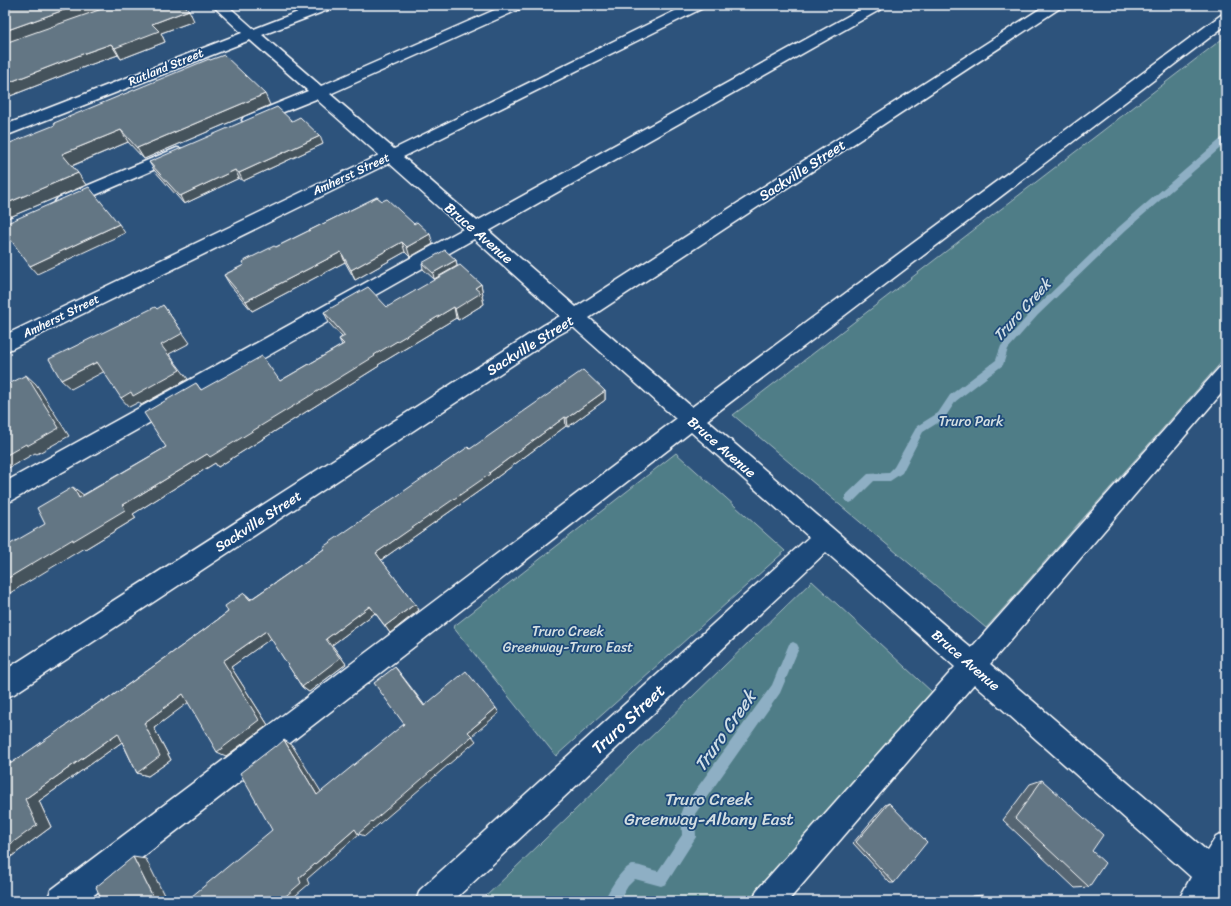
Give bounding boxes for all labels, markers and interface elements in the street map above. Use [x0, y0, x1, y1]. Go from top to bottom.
street label: Rutland Street [125, 42, 207, 92]
street label: Sackville Street [754, 133, 851, 208]
street label: Amherst Street [308, 146, 393, 202]
street label: Bruce Avenue [439, 196, 519, 271]
water label: Truro Creek [986, 271, 1059, 347]
street label: Amherst Street [18, 288, 103, 345]
street label: Sackville Street [481, 308, 579, 382]
park label: Truro Park [939, 409, 1004, 434]
street label: Bruce Avenue [682, 410, 762, 485]
street label: Sackville Street [210, 484, 307, 559]
park label: Truro Creek Greenway-Truro East [503, 619, 633, 660]
street label: Bruce Avenue [926, 623, 1006, 698]
street label: Truro Street [584, 676, 673, 762]
water label: Truro Creek [685, 682, 766, 778]
park label: Truro Creek Greenway-Albany East [624, 784, 794, 834]

